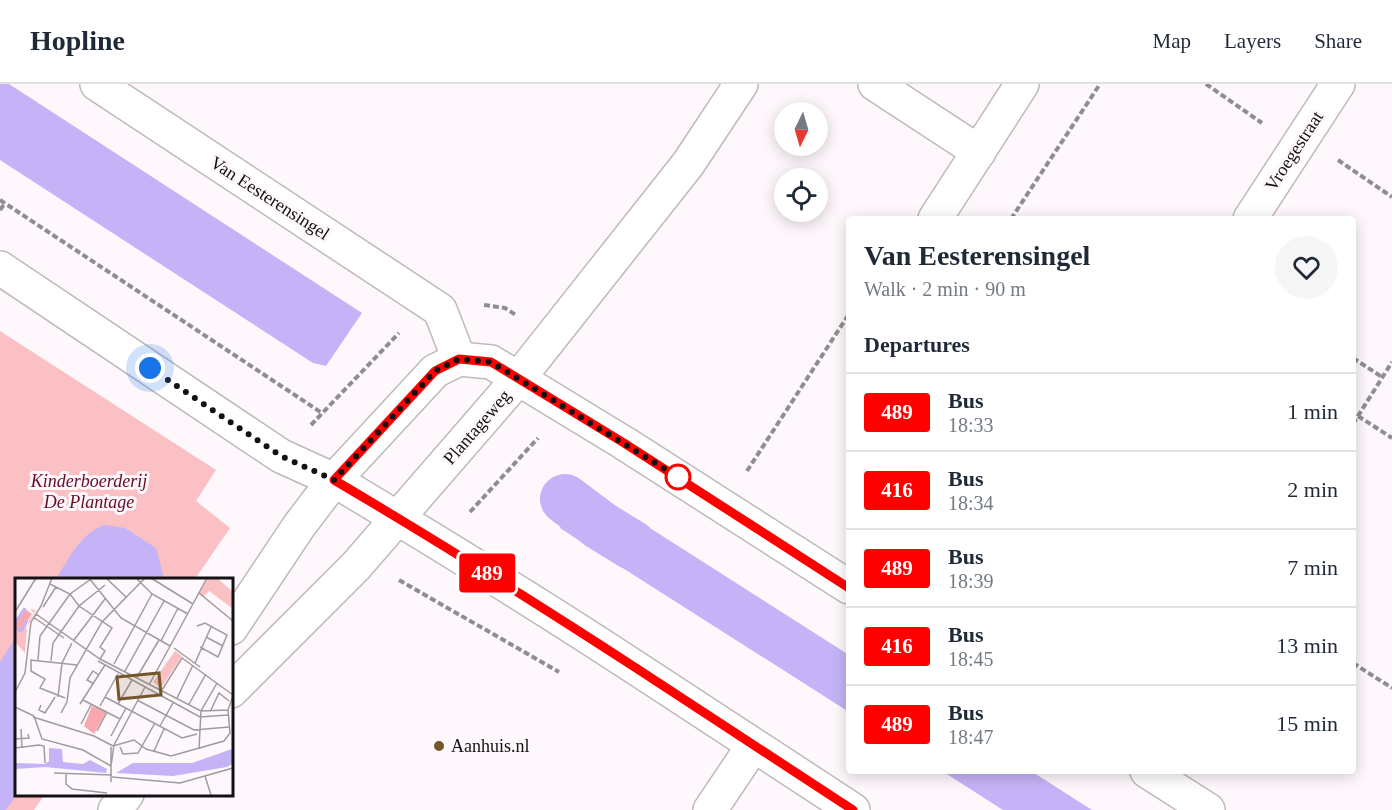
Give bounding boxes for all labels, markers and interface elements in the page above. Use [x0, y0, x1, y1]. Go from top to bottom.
text: Hopline [30, 25, 125, 56]
text: Map [1153, 29, 1191, 53]
text: Layers [1224, 29, 1281, 53]
text: Share [1314, 29, 1362, 53]
north arrow [774, 102, 828, 156]
map controls [774, 102, 828, 222]
street label: Vroegestraat [1261, 107, 1327, 195]
street label: Van Eesterensingel [207, 152, 333, 244]
button: locate [774, 168, 828, 222]
button: heart [1275, 236, 1338, 299]
text: Van Eesterensingel [864, 240, 1090, 271]
text: Walk · 2 min · 90 m [864, 278, 1026, 300]
text: Departures [864, 332, 970, 357]
your location [135, 353, 165, 383]
street label: Plantageweg [439, 386, 515, 468]
text: Bus [948, 388, 983, 413]
text: 1 min [1287, 399, 1338, 424]
text: 489 [881, 400, 913, 424]
text: 18:33 [948, 414, 994, 436]
unlabelled marker [665, 464, 691, 490]
text: Bus [948, 466, 983, 491]
park label: Kinderboerderij De Plantage [30, 471, 147, 512]
text: 2 min [1287, 477, 1338, 502]
text: 416 [881, 478, 913, 502]
text: 18:34 [948, 492, 994, 514]
text: Bus [948, 544, 983, 569]
line badge: 489 [452, 554, 522, 592]
text: 7 min [1287, 555, 1338, 580]
text: 489 [881, 556, 913, 580]
text: 489 [471, 561, 503, 585]
text: 18:39 [948, 570, 994, 592]
inset map [15, 578, 232, 795]
text: Bus [948, 622, 983, 647]
text: 13 min [1276, 633, 1338, 658]
text: 416 [881, 634, 913, 658]
text: 18:45 [948, 648, 994, 670]
text: Bus [948, 700, 983, 725]
text: 15 min [1276, 711, 1338, 736]
text: 489 [881, 712, 913, 736]
text: 18:47 [948, 726, 994, 748]
place label: Aanhuis.nl [451, 736, 530, 756]
marker: Aanhuis.nl [432, 739, 446, 753]

